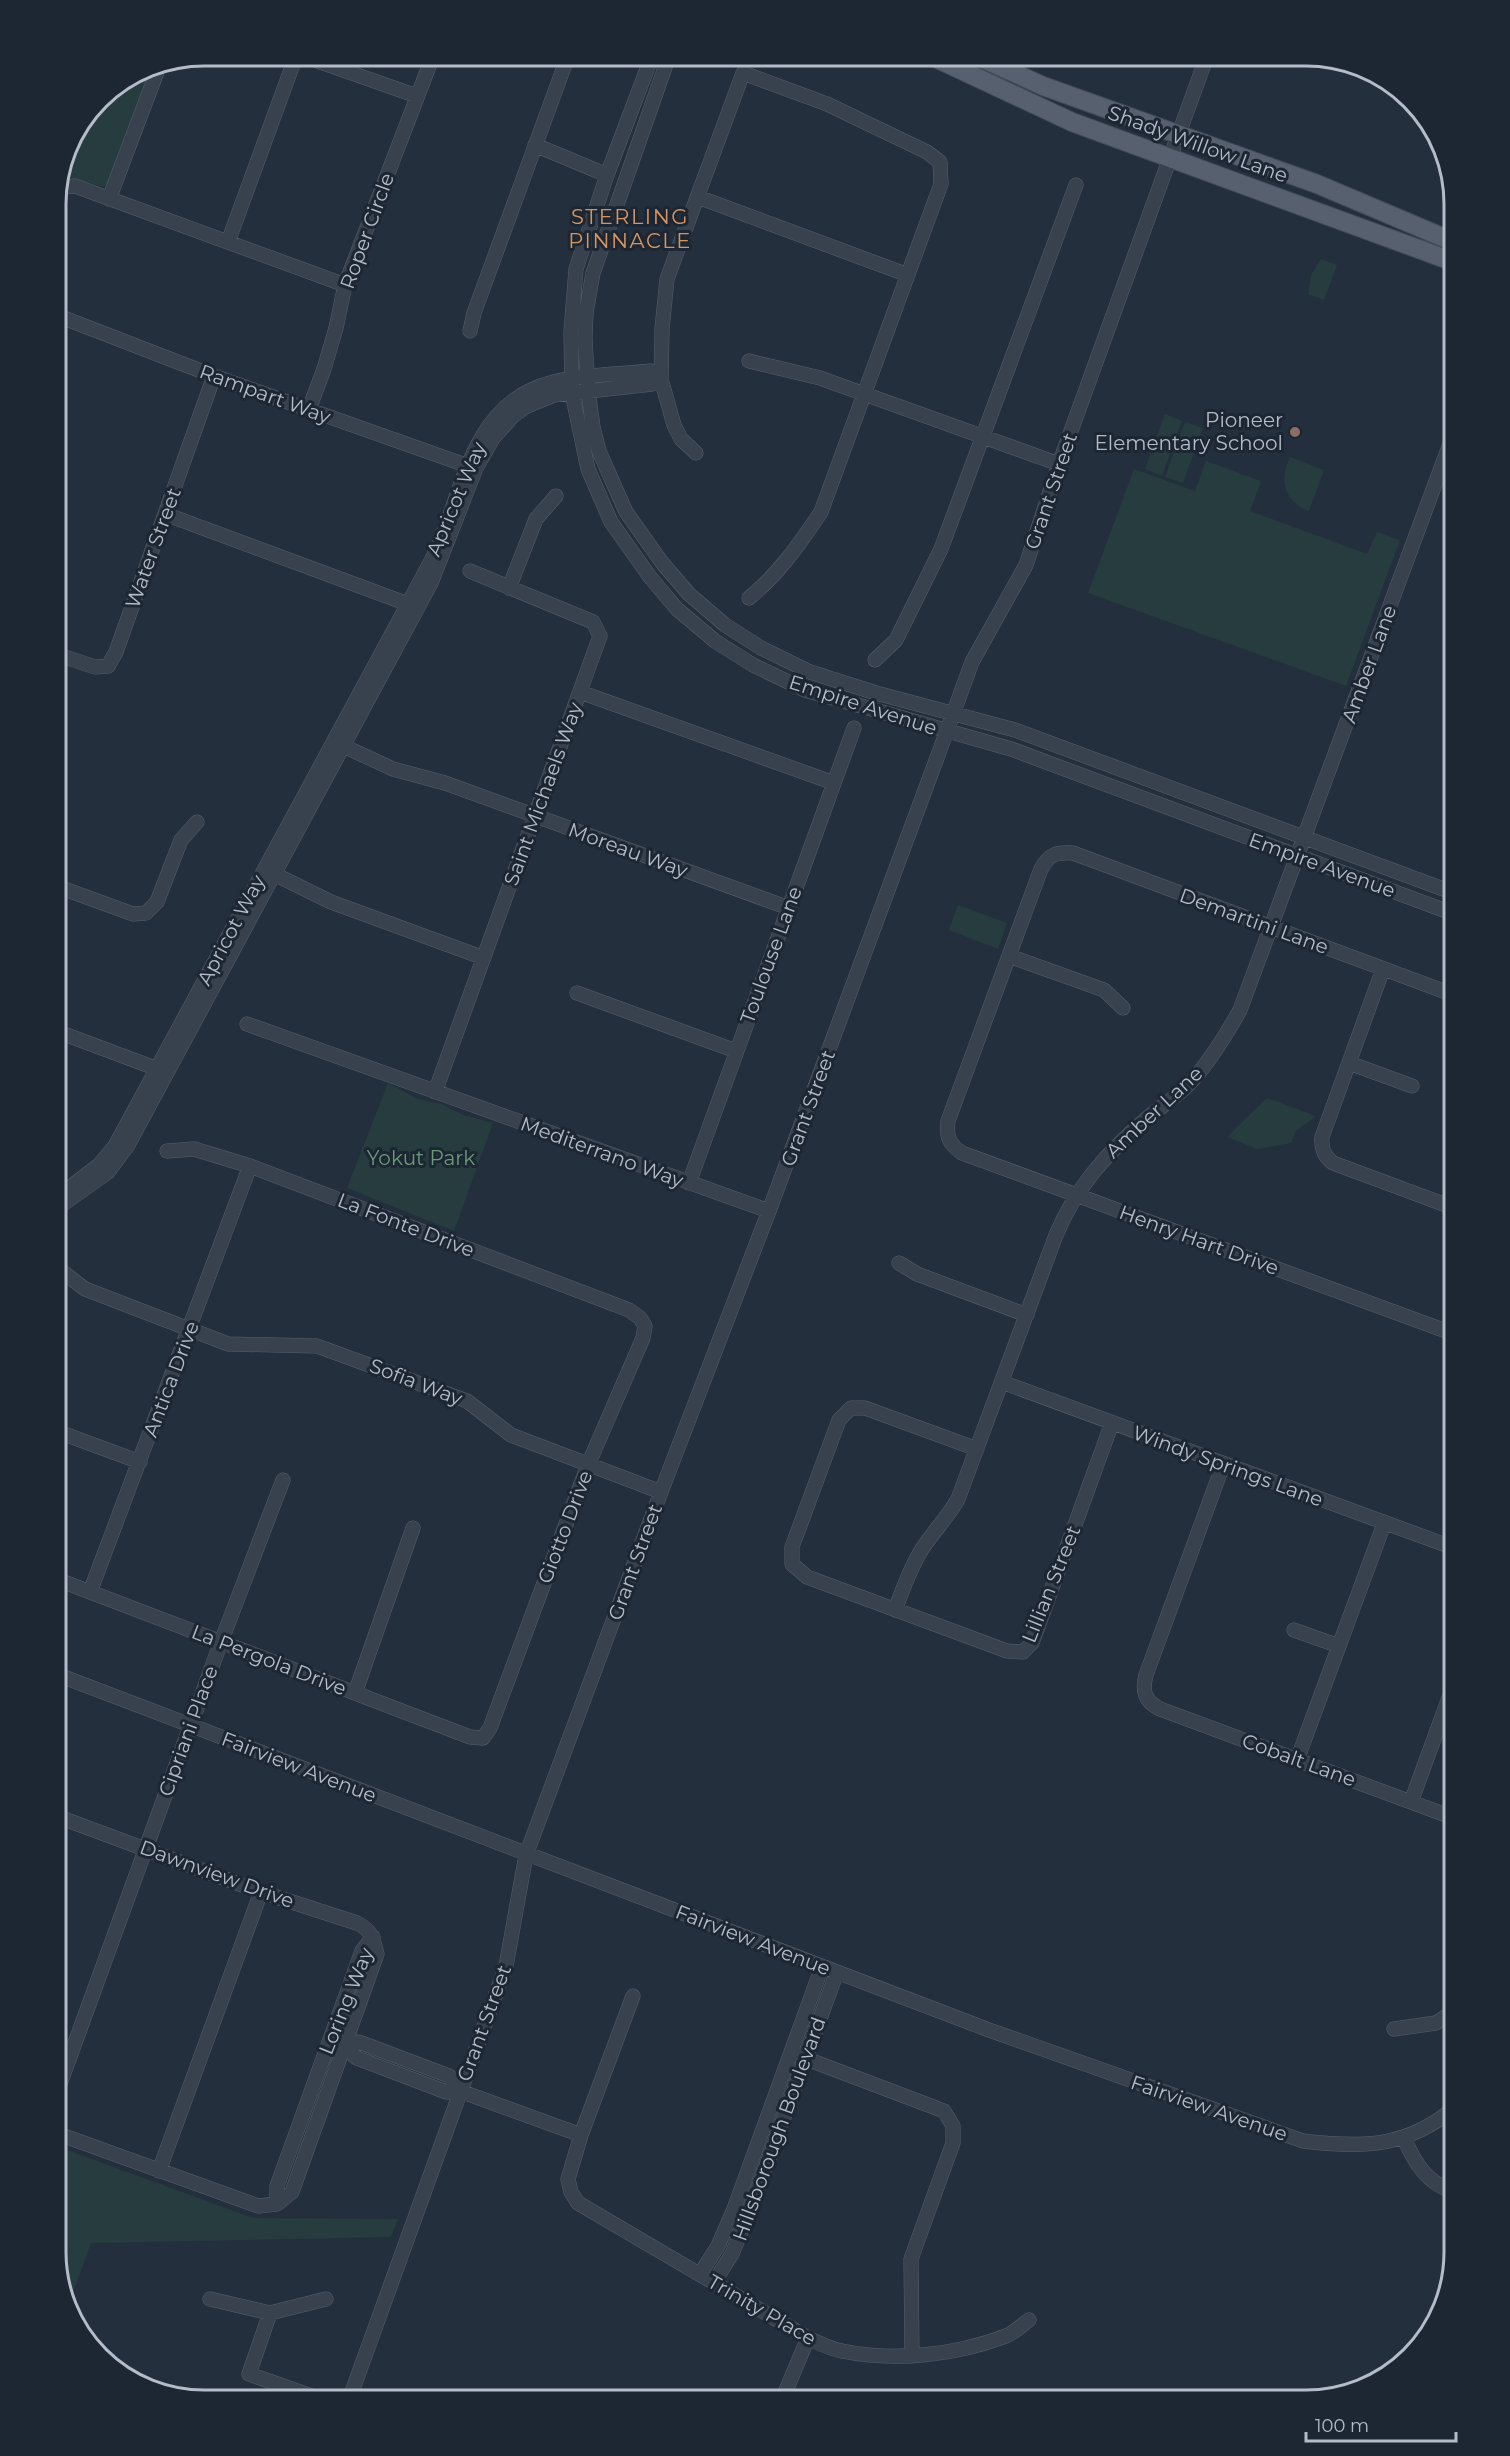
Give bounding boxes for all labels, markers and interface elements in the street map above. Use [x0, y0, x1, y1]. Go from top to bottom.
street label: Shady Willow Lane [1105, 100, 1291, 188]
street label: Roper Circle [335, 170, 399, 292]
district label: STERLING PINNACLE [568, 204, 692, 253]
street label: Rampart Way [196, 359, 334, 429]
place label: Pioneer Elementary School [1094, 408, 1283, 455]
marker: Pioneer Elementary School [1288, 425, 1302, 439]
street label: Grant Street [1020, 430, 1082, 552]
street label: Apricot Way [421, 438, 491, 560]
street label: Water Street [120, 484, 186, 612]
street label: Amber Lane [1337, 602, 1401, 726]
street label: Empire Avenue [786, 670, 940, 740]
street label: Saint Michaels Way [499, 699, 587, 889]
street label: Moreau Way [565, 817, 691, 883]
street label: Empire Avenue [1245, 827, 1399, 903]
street label: Apricot Way [192, 871, 270, 989]
street label: Toulouse Lane [735, 883, 807, 1027]
street label: Demartini Lane [1176, 883, 1332, 959]
street label: Grant Street [776, 1047, 840, 1169]
street label: Amber Lane [1101, 1061, 1207, 1163]
street label: Mediterrano Way [517, 1111, 687, 1193]
park label: Yokut Park [367, 1146, 475, 1170]
street label: La Fonte Drive [334, 1188, 478, 1262]
street label: Henry Hart Drive [1116, 1200, 1282, 1280]
street label: Antica Drive [138, 1318, 204, 1440]
street label: Sofia Way [366, 1353, 466, 1411]
street label: Windy Springs Lane [1130, 1420, 1326, 1512]
street label: Giotto Drive [532, 1467, 598, 1587]
street label: Grant Street [603, 1501, 667, 1623]
street label: Lillian Street [1017, 1522, 1085, 1646]
street label: La Pergola Drive [188, 1619, 350, 1701]
street label: Cipriani Place [153, 1663, 223, 1799]
street label: Fairview Avenue [218, 1726, 380, 1808]
street label: Cobalt Lane [1239, 1728, 1359, 1792]
street label: Dawnview Drive [137, 1835, 297, 1913]
street label: Fairview Avenue [672, 1899, 834, 1981]
street label: Loring Way [314, 1944, 378, 2058]
street label: Grant Street [452, 1962, 516, 2084]
street label: Hillsborough Boulevard [727, 2014, 831, 2244]
street label: Fairview Avenue [1127, 2070, 1291, 2146]
street label: Trinity Place [703, 2269, 821, 2351]
scale bar [1306, 2405, 1456, 2443]
text: 100 m [1315, 2415, 1369, 2437]

